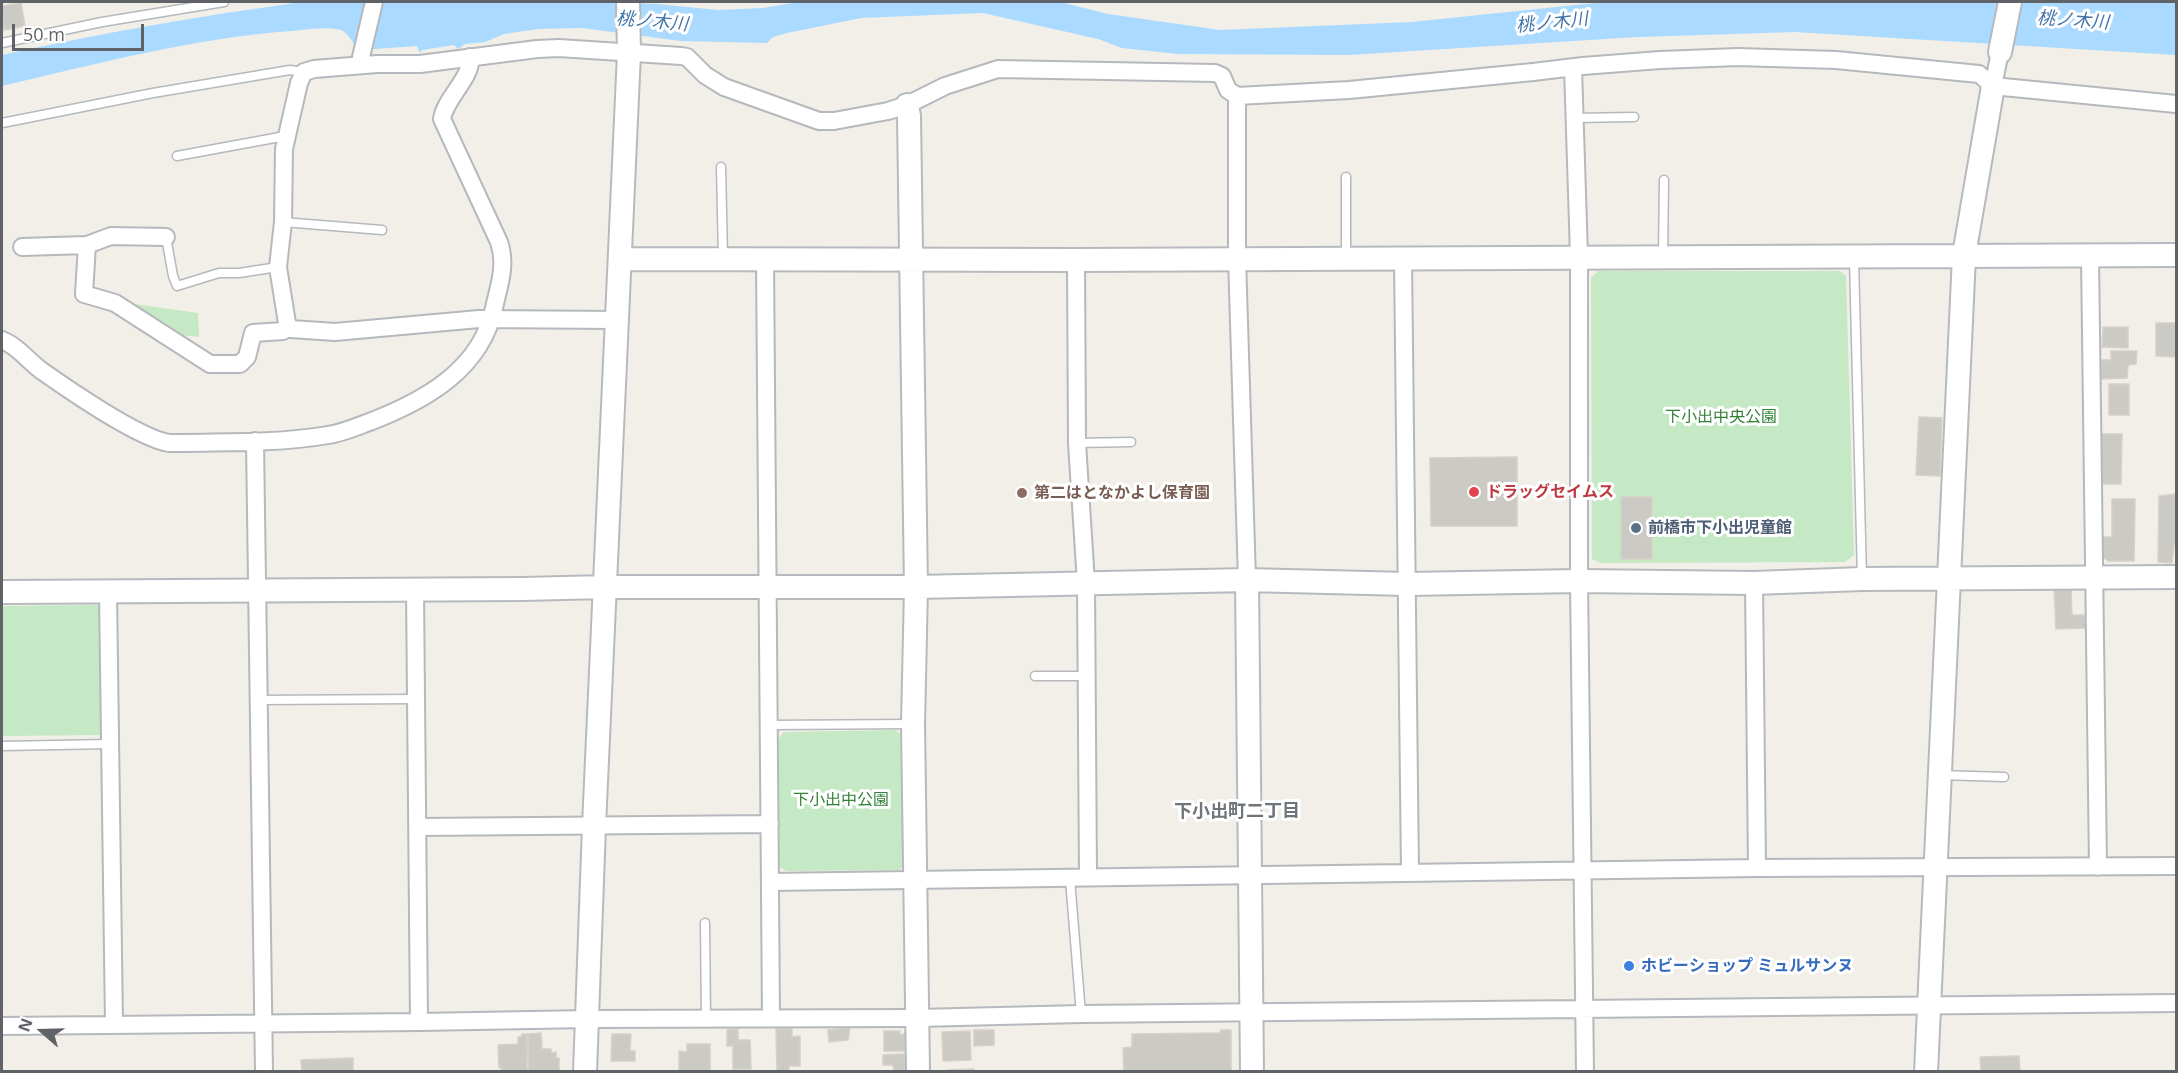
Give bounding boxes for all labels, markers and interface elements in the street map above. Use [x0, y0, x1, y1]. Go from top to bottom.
water label: 桃ノ木川 [615, 8, 689, 36]
water label: 桃ノ木川 [1515, 8, 1589, 38]
water label: 桃ノ木川 [2036, 8, 2110, 34]
scale bar [15, 12, 147, 50]
text: 50 m [23, 22, 65, 46]
park label: 下小出中央公園 [1665, 407, 1777, 427]
place label: ドラッグセイムス [1486, 482, 1614, 502]
place label: 第二はとなかよし保育園 [1034, 483, 1210, 503]
marker: ドラッグセイムス [1467, 485, 1481, 499]
marker: 第二はとなかよし保育園 [1015, 486, 1029, 500]
place label: 前橋市下小出児童館 [1648, 518, 1792, 538]
marker: 前橋市下小出児童館 [1629, 521, 1643, 535]
park label: 下小出中公園 [793, 790, 889, 810]
district label: 下小出町二丁目 [1174, 801, 1300, 823]
place label: ホビーショップ ミュルサンヌ [1641, 956, 1853, 976]
marker: ホビーショップ ミュルサンヌ [1622, 959, 1636, 973]
north arrow [12, 1001, 72, 1061]
text: N [13, 1015, 38, 1035]

